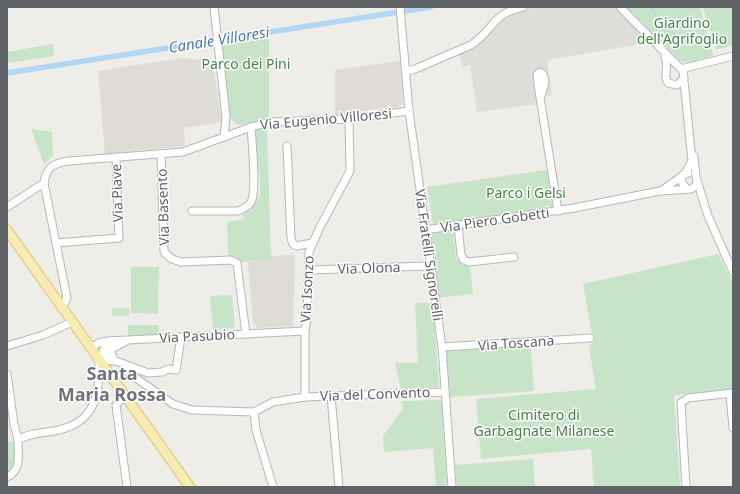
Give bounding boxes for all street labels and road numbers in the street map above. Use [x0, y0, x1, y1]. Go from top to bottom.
street label: Via Eugenio Villoresi [259, 103, 393, 134]
street label: Via Piave [106, 163, 127, 223]
street label: Via Basento [152, 168, 173, 246]
street label: Via Fratelli Signorelli [411, 188, 448, 322]
street label: Via Piero Gobetti [439, 202, 551, 237]
street label: Via Isonzo [295, 255, 318, 323]
street label: Via Olona [337, 257, 401, 278]
street label: Via Pasubio [159, 324, 235, 347]
street label: Via Toscana [477, 330, 555, 355]
street label: Via del Convento [319, 382, 430, 405]

